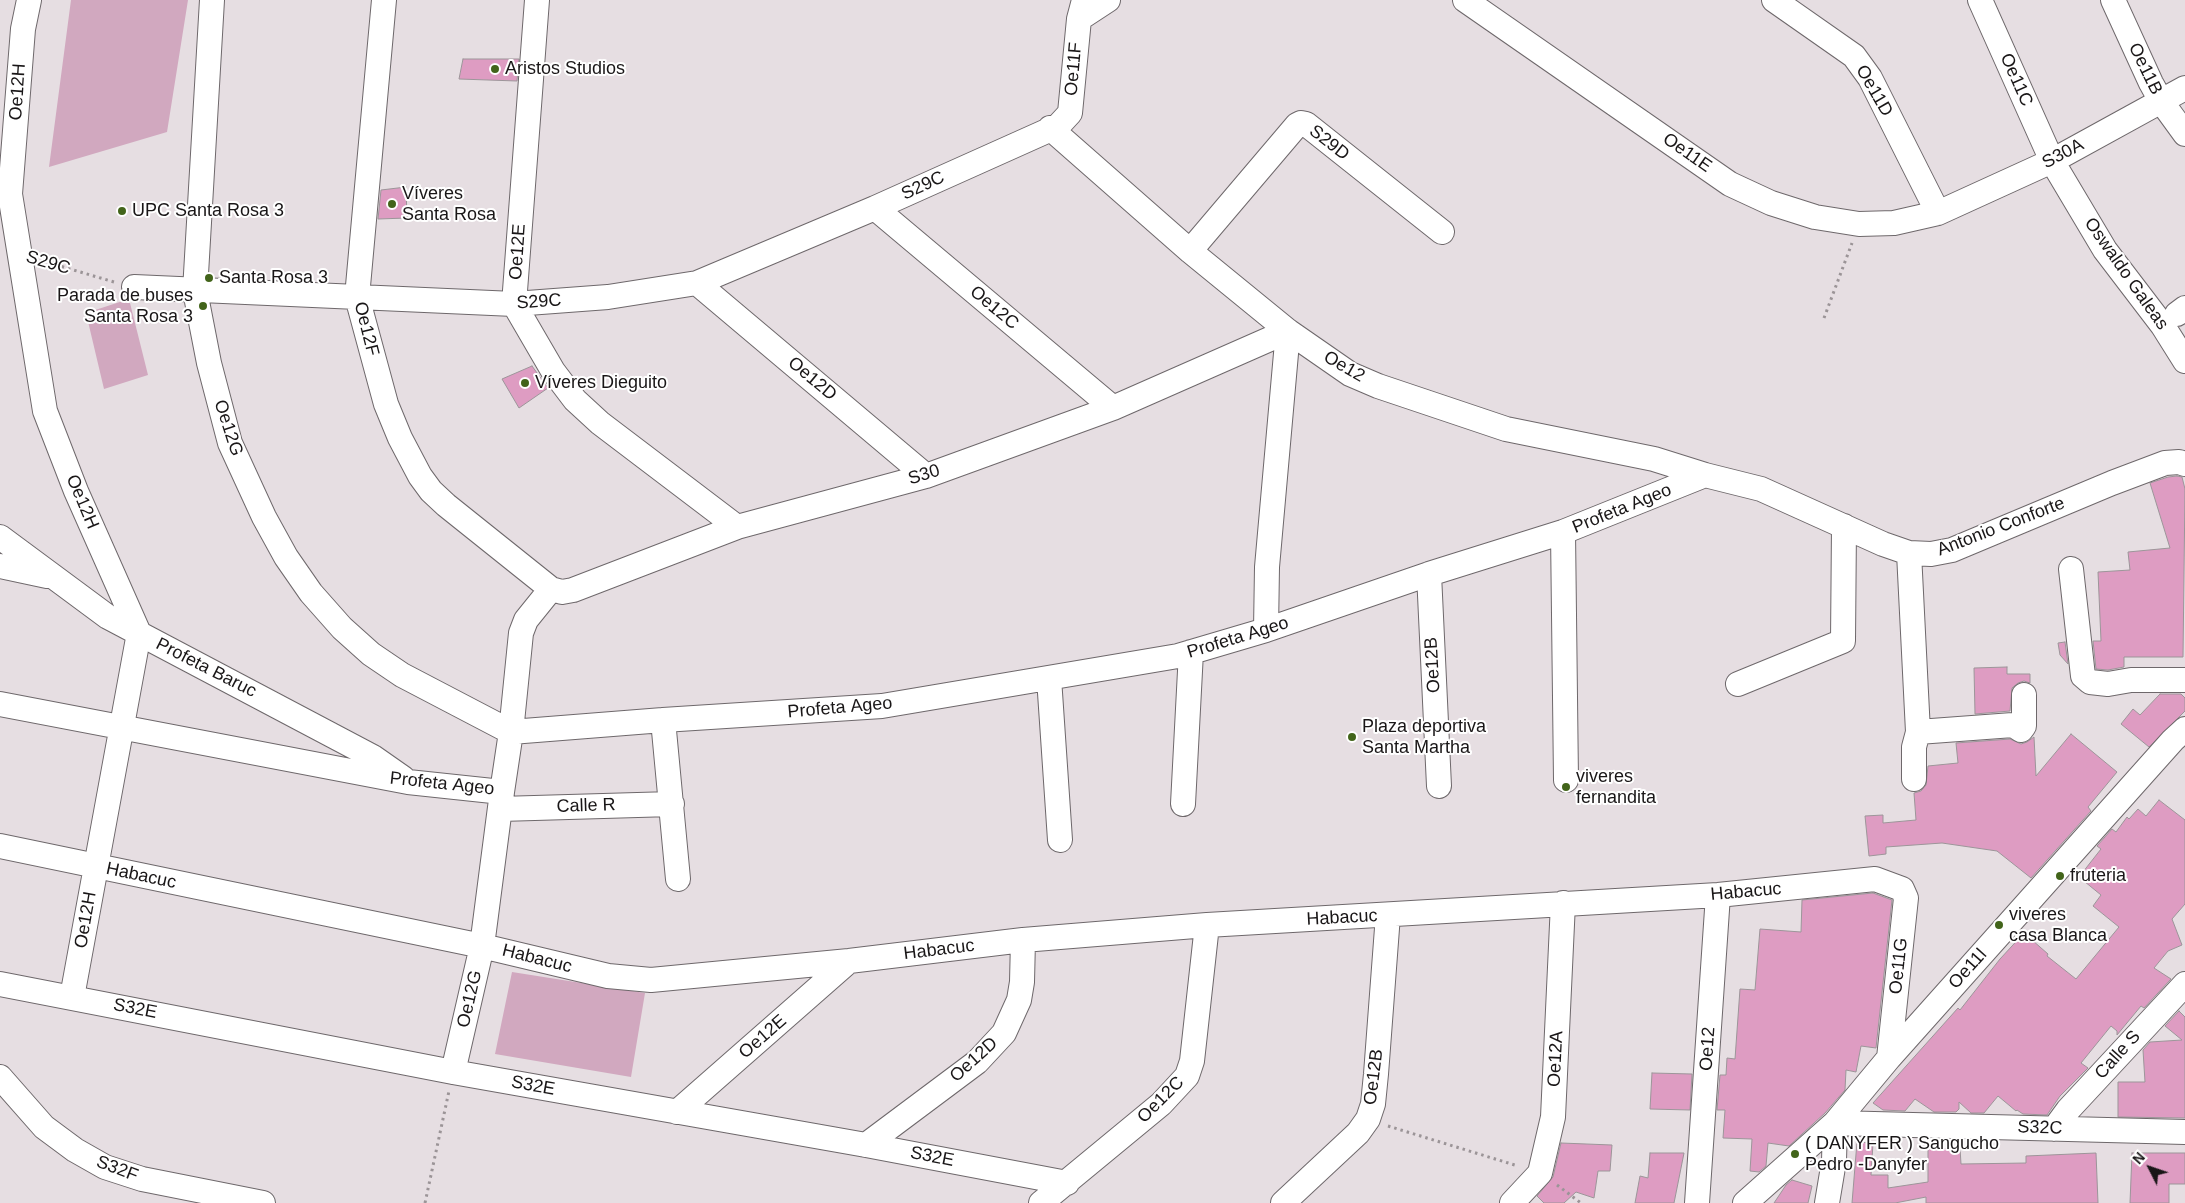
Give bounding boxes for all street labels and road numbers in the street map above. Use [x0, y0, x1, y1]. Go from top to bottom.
street label: Oe11B [2123, 40, 2167, 98]
street label: Oe11F [1061, 41, 1087, 97]
street label: Oe11C [1995, 50, 2037, 110]
street label: Oe11D [1851, 61, 1897, 121]
street label: Oe12H [5, 63, 31, 121]
street label: S29D [1305, 121, 1353, 165]
street label: Oe11E [1658, 128, 1716, 178]
street label: S30A [2038, 134, 2088, 174]
street label: S29C [898, 167, 948, 205]
street label: Oswaldo Galeas [2079, 214, 2173, 334]
street label: Oe12E [505, 223, 531, 281]
street label: S29C [23, 246, 73, 280]
street label: Oe12C [965, 281, 1023, 335]
street label: S29C [516, 290, 562, 314]
street label: Oe12F [349, 300, 383, 358]
street label: Oe12 [1320, 347, 1368, 387]
street label: Oe12D [783, 352, 841, 406]
street label: Oe12G [209, 397, 247, 459]
street label: S30 [906, 460, 942, 490]
street label: Oe12H [61, 472, 103, 532]
street label: Profeta Ageo [1569, 479, 1675, 539]
street label: Antonio Conforte [1934, 493, 2068, 561]
street label: Profeta Ageo [1185, 612, 1291, 664]
street label: Profeta Baruc [152, 633, 260, 703]
street label: Oe12B [1421, 636, 1445, 694]
street label: Profeta Ageo [787, 693, 893, 723]
street label: Profeta Ageo [389, 768, 495, 800]
street label: Calle R [556, 794, 616, 818]
street label: Habacuc [104, 858, 178, 894]
street label: Habacuc [1710, 878, 1782, 906]
street label: Oe12H [70, 890, 102, 950]
street label: Habacuc [1306, 905, 1378, 931]
street label: Habacuc [902, 935, 976, 965]
street label: Oe11G [1885, 937, 1913, 995]
street label: Habacuc [500, 940, 574, 978]
street label: Oe11l [1944, 944, 1992, 994]
street label: Oe12G [453, 968, 487, 1030]
street label: S32E [111, 994, 159, 1024]
street label: Oe12E [735, 1010, 791, 1064]
street label: Oe12 [1696, 1026, 1720, 1072]
street label: Calle S [2091, 1026, 2145, 1084]
street label: Oe12A [1544, 1030, 1568, 1088]
street label: Oe12D [946, 1033, 1002, 1087]
street label: Oe12B [1360, 1048, 1388, 1106]
street label: S32E [509, 1072, 557, 1100]
street label: Oe12C [1133, 1072, 1189, 1128]
street label: S32C [2017, 1116, 2063, 1140]
street label: S32E [908, 1142, 956, 1172]
street label: S32F [93, 1151, 141, 1187]

